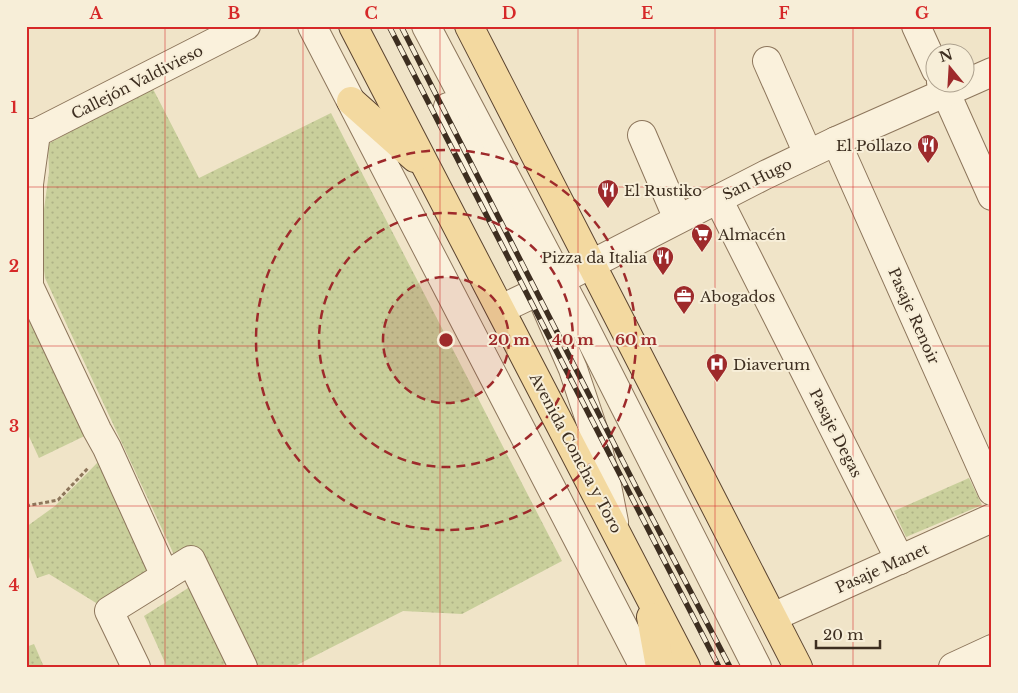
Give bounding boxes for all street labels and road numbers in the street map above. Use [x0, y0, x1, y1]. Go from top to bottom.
street label: Callejón Valdivieso [68, 40, 206, 123]
street label: San Hugo [719, 154, 795, 204]
street label: Pasaje Renoir [884, 265, 944, 368]
street label: Avenida Concha y Toro [525, 369, 626, 537]
street label: Pasaje Degas [806, 385, 867, 481]
street label: Pasaje Manet [832, 539, 932, 597]

